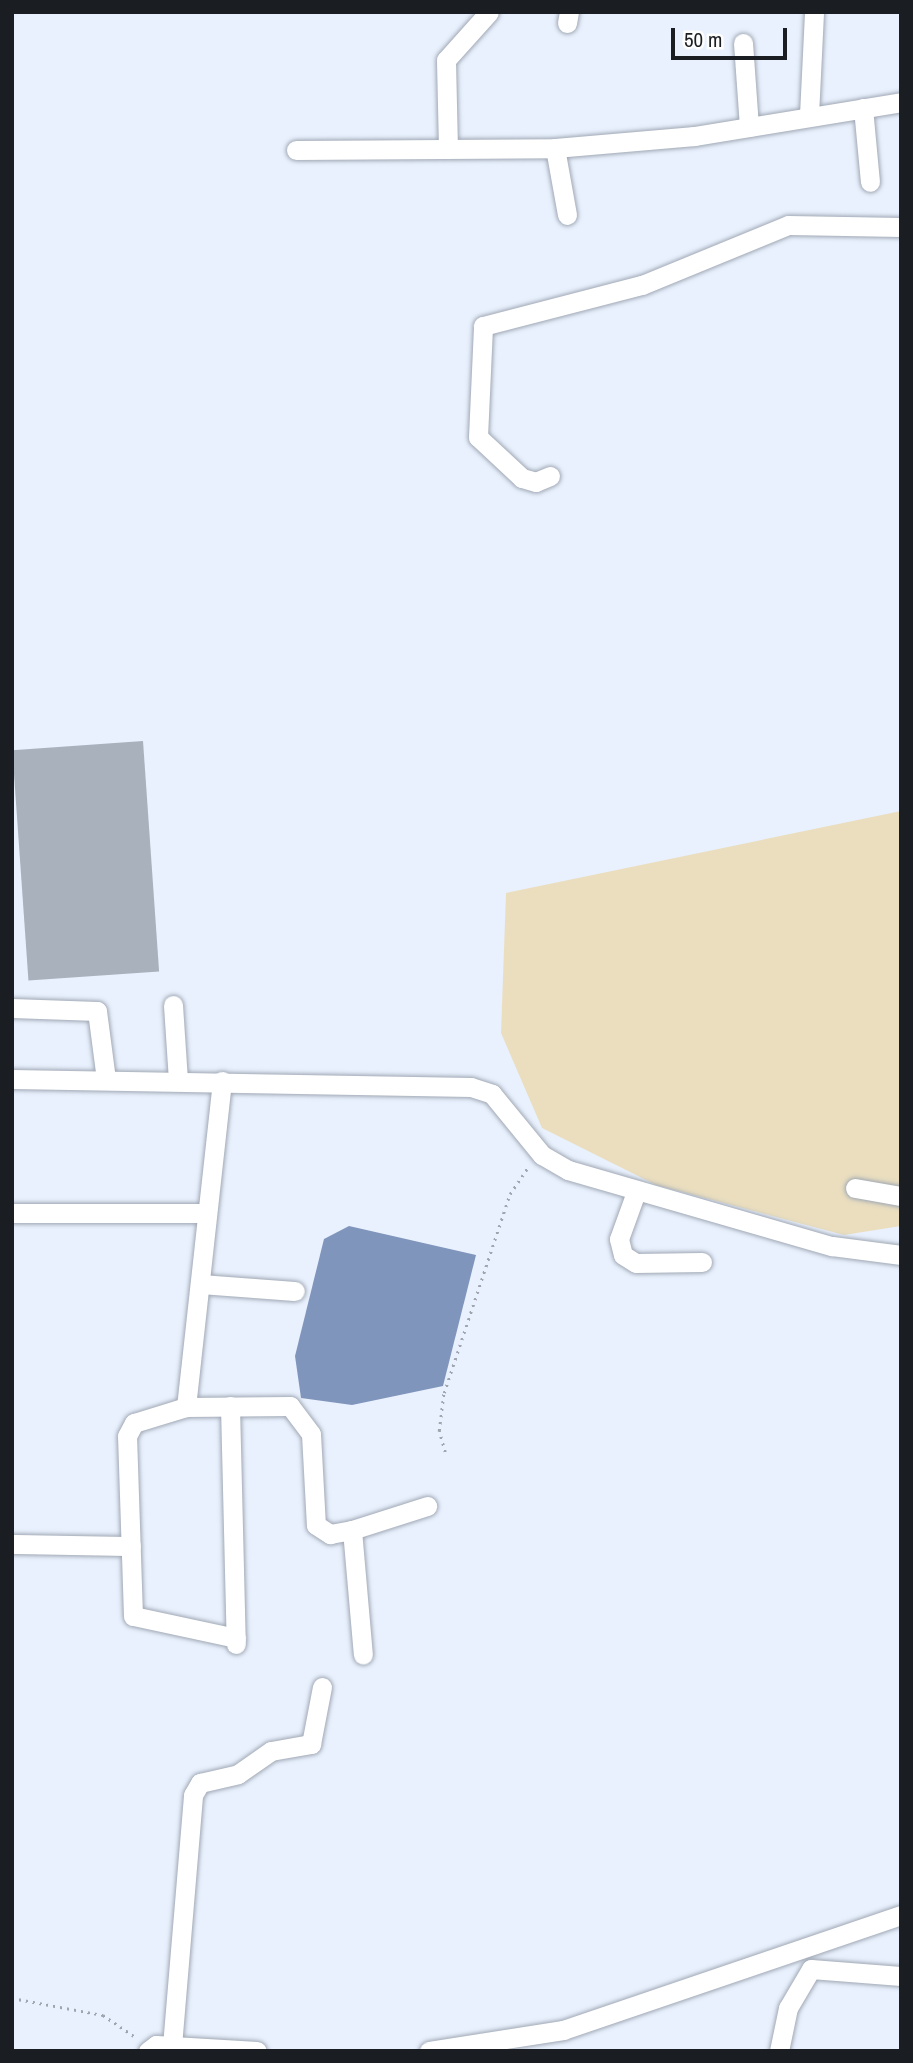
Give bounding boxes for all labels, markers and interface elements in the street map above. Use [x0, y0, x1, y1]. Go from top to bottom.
scale bar [675, 14, 790, 58]
text: 50 m [684, 25, 722, 54]

